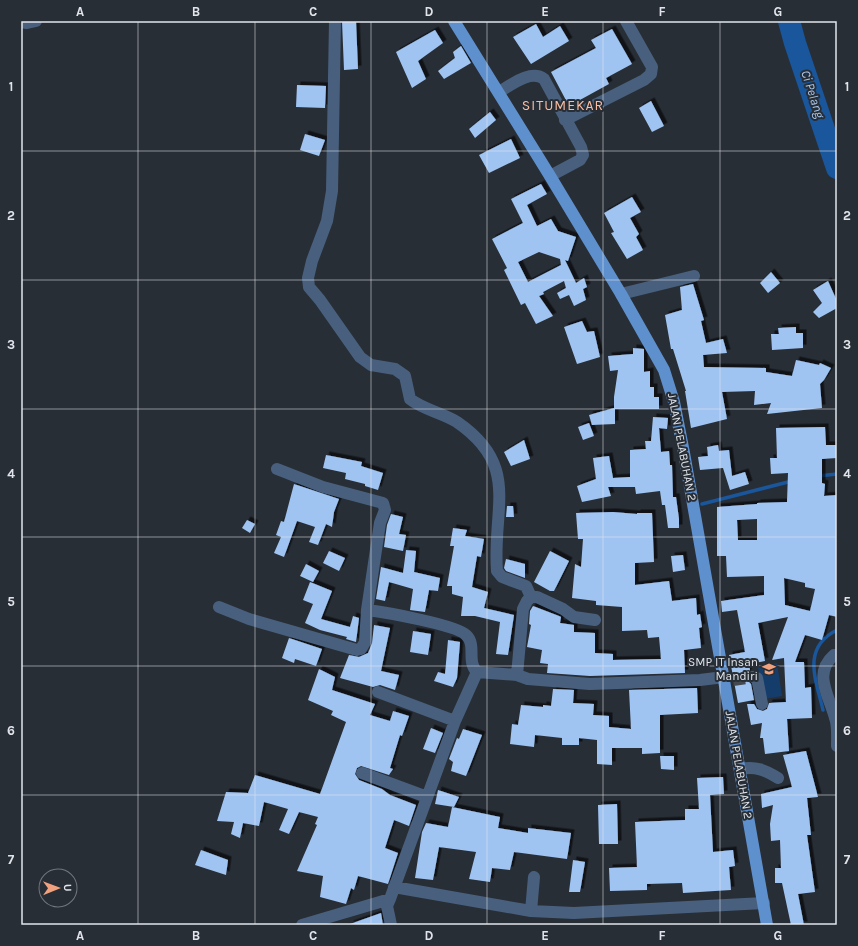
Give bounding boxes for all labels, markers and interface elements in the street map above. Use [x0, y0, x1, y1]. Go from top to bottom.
text: A [76, 4, 84, 19]
text: B [192, 4, 200, 19]
text: C [309, 4, 317, 19]
text: D [425, 4, 434, 19]
text: E [541, 4, 549, 19]
text: F [658, 4, 666, 19]
text: G [774, 4, 782, 19]
water label: Ci Pelang [798, 68, 828, 121]
text: 1 [9, 79, 13, 94]
text: 1 [845, 79, 849, 94]
district label: SITUMEKAR [522, 97, 604, 114]
text: 2 [7, 208, 15, 223]
text: 2 [843, 208, 851, 223]
text: 3 [7, 337, 15, 352]
text: 3 [843, 337, 851, 352]
street label: JALAN PELABUHAN 2 [665, 392, 699, 502]
text: 4 [7, 466, 15, 481]
text: 4 [843, 466, 851, 481]
text: 5 [7, 594, 15, 609]
text: 5 [843, 594, 851, 609]
place label: SMP IT Insan Mandiri [688, 655, 758, 683]
school or university icon: SMP IT Insan Mandiri [761, 661, 777, 677]
street label: JALAN PELABUHAN 2 [723, 710, 755, 820]
text: 6 [7, 723, 15, 738]
text: 6 [843, 723, 851, 738]
text: 7 [8, 852, 15, 867]
text: 7 [844, 852, 851, 867]
north arrow [38, 868, 78, 908]
text: U [61, 884, 74, 892]
text: A [76, 928, 84, 943]
text: B [192, 928, 200, 943]
text: C [309, 928, 317, 943]
text: D [425, 928, 434, 943]
text: E [541, 928, 549, 943]
text: F [658, 928, 666, 943]
text: G [774, 928, 782, 943]

